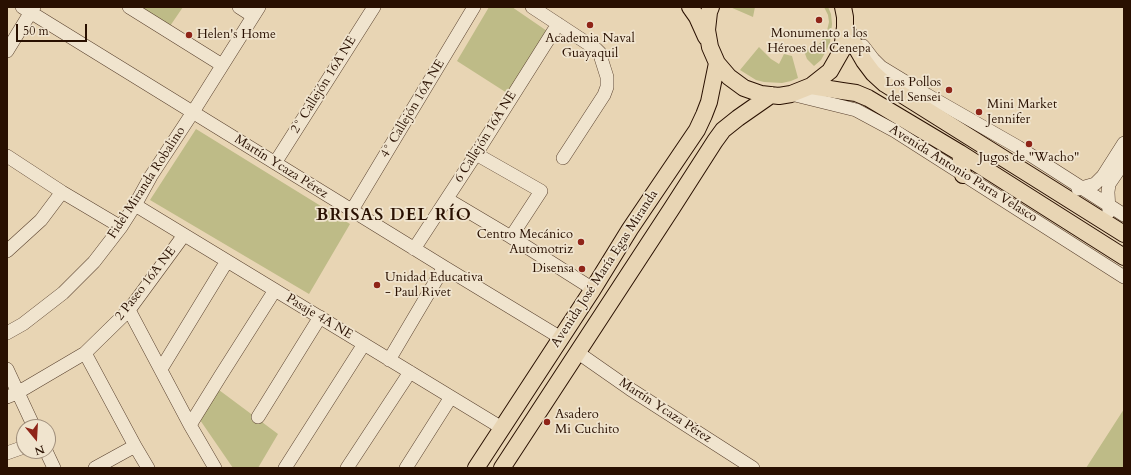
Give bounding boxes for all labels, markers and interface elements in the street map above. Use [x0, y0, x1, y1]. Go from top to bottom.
marker: Monumento a los Héroes del Cenepa [814, 15, 824, 25]
scale bar [18, 16, 89, 42]
marker: Academia Naval Guayaquil [585, 20, 595, 30]
text: 50 m [23, 23, 49, 39]
place label: Monumento a los Héroes del Cenepa [767, 26, 871, 57]
place label: Helen's Home [197, 27, 276, 43]
marker: Helen's Home [184, 30, 194, 40]
place label: Academia Naval Guayaquil [545, 31, 635, 62]
street label: 2° Callejón 16A NE [288, 34, 360, 136]
street label: 4° Callejón 16A NE [378, 57, 448, 161]
place label: Los Pollos del Sensei [886, 75, 941, 106]
marker: Los Pollos del Sensei [944, 85, 954, 95]
street label: 6 Callejón 16A NE [452, 88, 520, 186]
place label: Mini Market Jennifer [987, 97, 1057, 128]
marker: Mini Market Jennifer [974, 107, 984, 117]
street label: Avenida Antonio Parra Velasco [886, 122, 1040, 226]
street label: Fidel Miranda Robalino [105, 124, 189, 242]
street label: Martín Ycaza Pérez [231, 132, 331, 202]
marker: Jugos de "Wacho" [1024, 139, 1034, 149]
place label: Jugos de "Wacho" [979, 150, 1079, 166]
street label: Avenida José María Egas Miranda [548, 187, 662, 351]
district label: BRISAS DEL RÍO [316, 206, 472, 226]
place label: Centro Mecánico Automotriz [477, 227, 573, 258]
marker: Centro Mecánico Automotriz [576, 237, 586, 247]
street label: 2 Paseo 16A NE [112, 244, 180, 324]
place label: Disensa [532, 261, 574, 277]
marker: Disensa [577, 264, 587, 274]
place label: Unidad Educativa - Paul Rivet [385, 270, 483, 301]
marker: Unidad Educativa - Paul Rivet [372, 280, 382, 290]
street label: Pasaje 4A NE [283, 291, 355, 343]
street label: Martín Ycaza Pérez [616, 375, 714, 447]
place label: Asadero Mi Cuchito [555, 407, 619, 438]
marker: Asadero Mi Cuchito [542, 417, 552, 427]
north arrow [16, 419, 56, 459]
text: N [33, 441, 46, 459]

